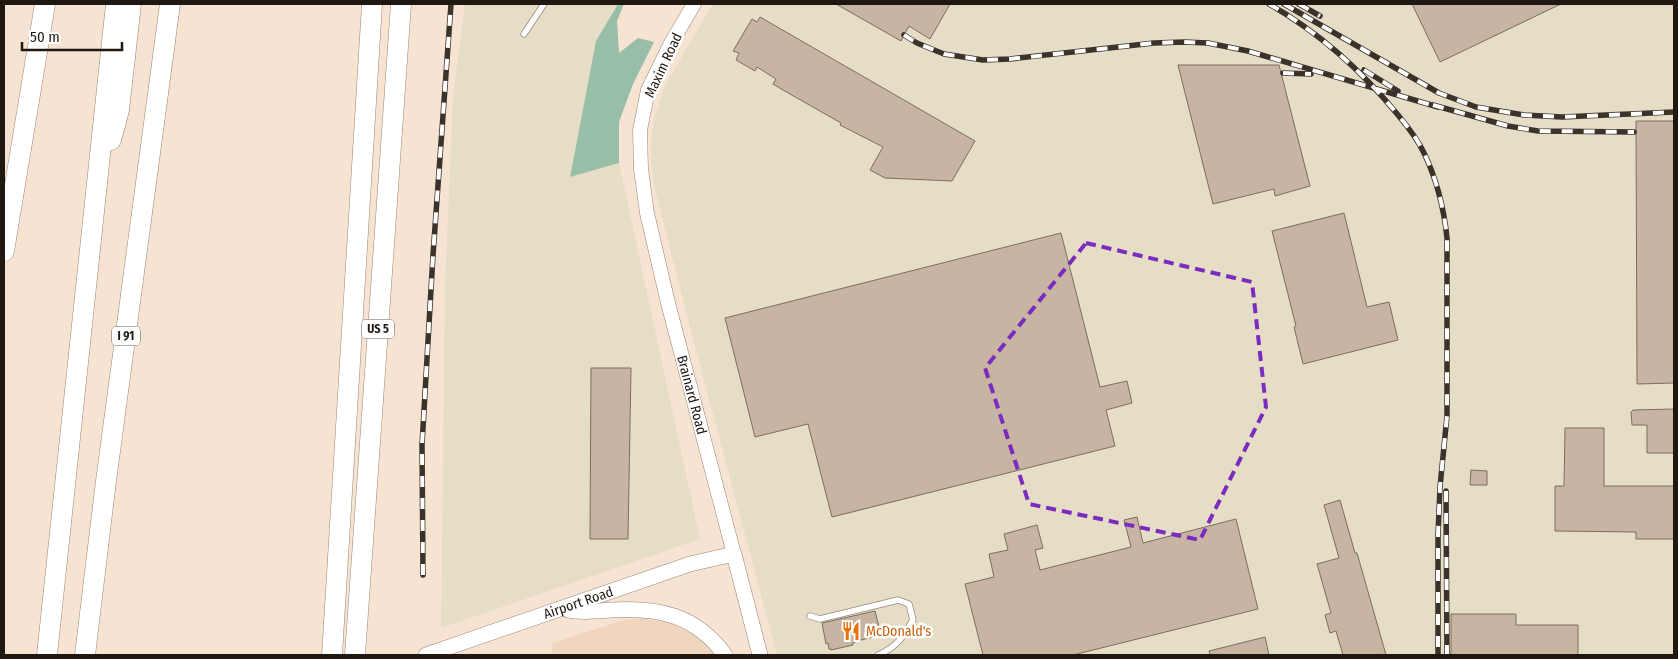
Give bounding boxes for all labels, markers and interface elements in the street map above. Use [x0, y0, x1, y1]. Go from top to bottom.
scale bar [22, 20, 122, 52]
text: 50 m [30, 28, 60, 46]
street label: Maxim Road [641, 30, 686, 100]
road number: US 5 [362, 320, 394, 338]
road number: I 91 [112, 326, 140, 346]
street label: Brainard Road [673, 353, 710, 436]
street label: Airport Road [541, 583, 615, 623]
restaurant icon: McDonald's [840, 620, 862, 642]
place label: McDonald's [866, 623, 931, 640]

